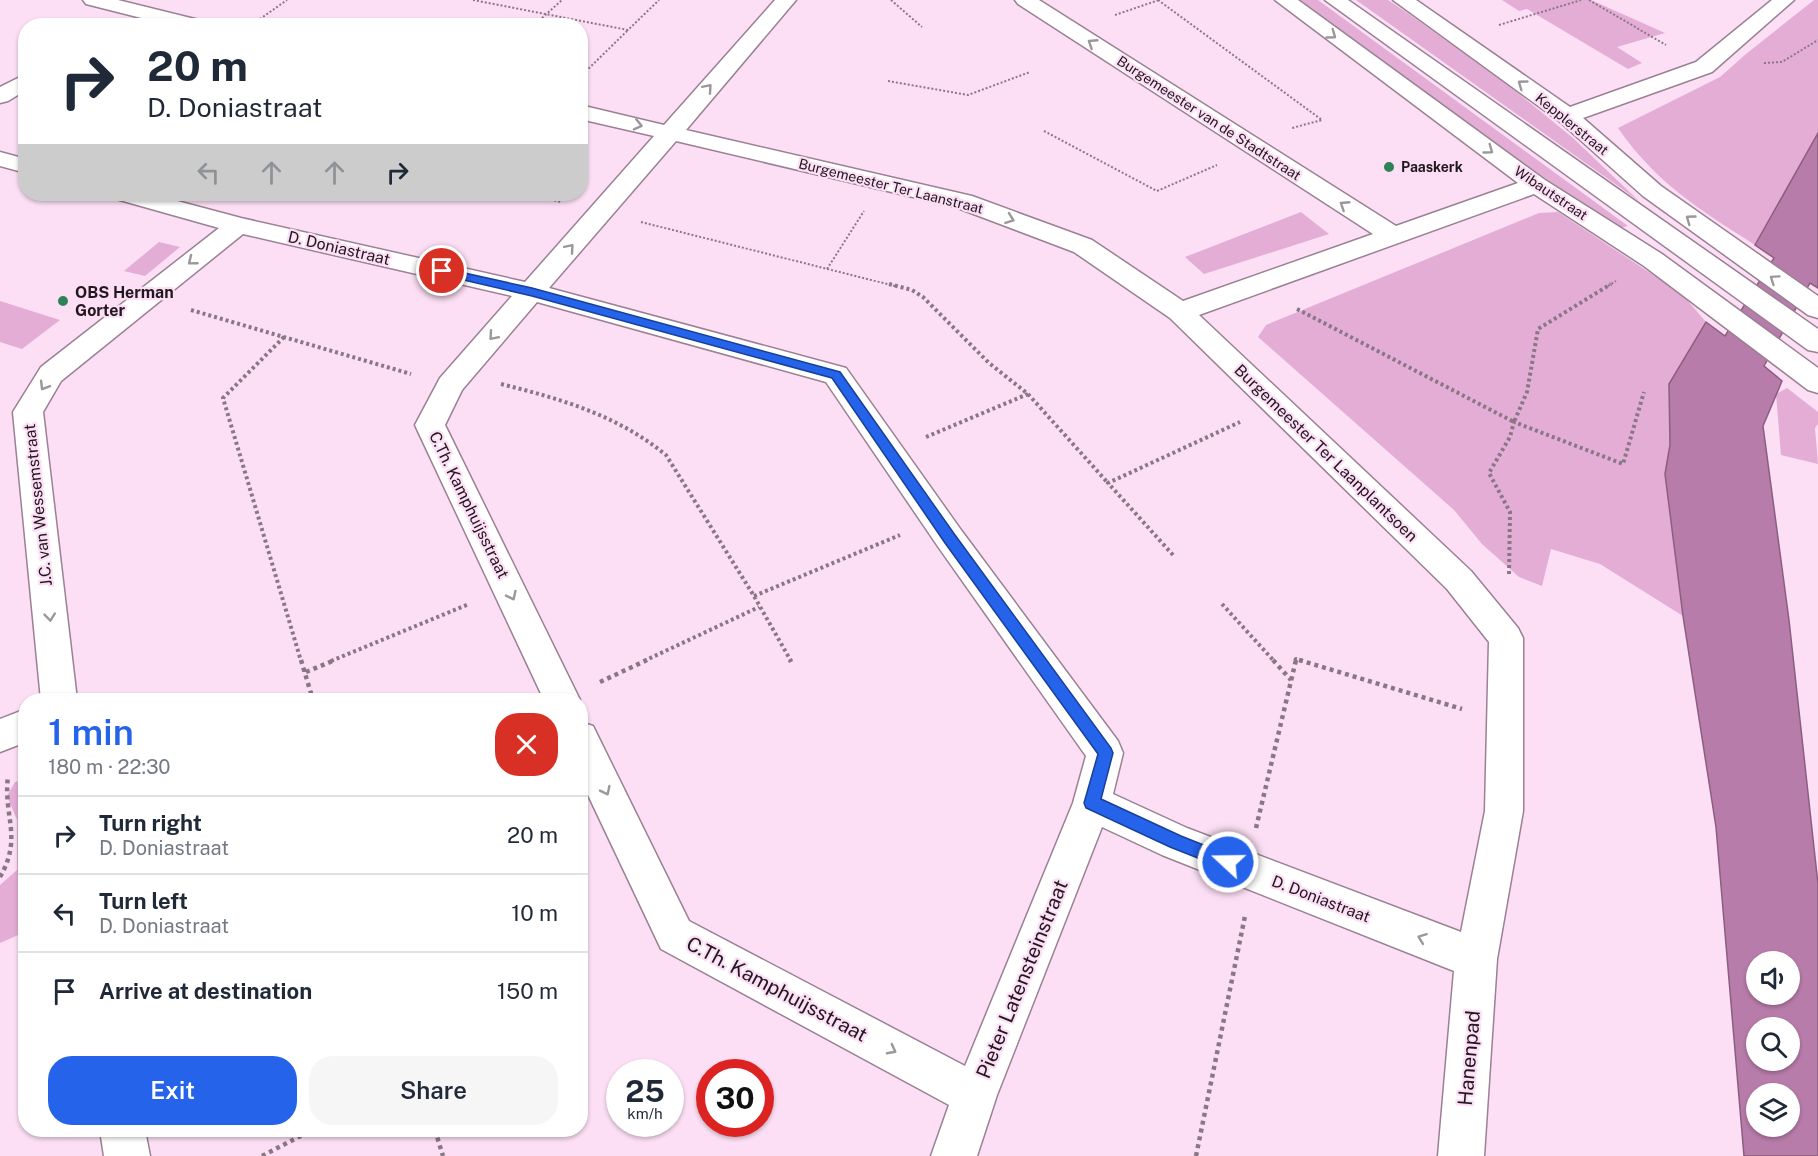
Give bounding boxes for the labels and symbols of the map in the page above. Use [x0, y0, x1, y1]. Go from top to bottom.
one-way arrow [1326, 27, 1337, 38]
one-way arrow [1087, 39, 1098, 50]
street label: Burgemeester van de Stadtstraat [1114, 53, 1304, 183]
one-way arrow [1517, 80, 1528, 91]
one-way arrow [701, 84, 712, 95]
street label: Kepplerstraat [1532, 90, 1612, 158]
one-way arrow [632, 118, 642, 131]
one-way arrow [1483, 143, 1494, 154]
street label: Burgemeester Ter Laanstraat [797, 155, 985, 217]
place label: Paaskerk [1401, 159, 1463, 175]
marker: Paaskerk [1382, 160, 1396, 174]
street label: Wibautstraat [1511, 163, 1591, 223]
one-way arrow [1340, 200, 1350, 212]
one-way arrow [1004, 211, 1014, 224]
one-way arrow [1686, 215, 1697, 226]
street label: D. Doniastraat [286, 227, 392, 269]
one-way arrow [563, 244, 574, 255]
pin [416, 245, 467, 296]
one-way arrow [188, 254, 199, 265]
one-way arrow [1770, 275, 1781, 286]
place label: OBS Herman Gorter [75, 283, 174, 320]
marker: OBS Herman Gorter [56, 294, 70, 308]
one-way arrow [489, 329, 500, 340]
street label: Burgemeester Ter Laanplantsoen [1231, 360, 1421, 546]
one-way arrow [39, 380, 51, 390]
street label: J.C. van Wessemstraat [20, 423, 56, 587]
street label: C.Th. Kamphuijsstraat [425, 428, 513, 582]
one-way arrow [505, 590, 517, 601]
one-way arrow [43, 613, 56, 622]
one-way arrow [598, 784, 610, 795]
position arrow [1196, 830, 1260, 894]
street label: D. Doniastraat [1269, 871, 1373, 927]
street label: Pieter Latensteinstraat [971, 876, 1073, 1082]
street label: C.Th. Kamphuijsstraat [682, 931, 872, 1047]
one-way arrow [1417, 933, 1428, 945]
street label: Hanenpad [1453, 1009, 1485, 1107]
one-way arrow [885, 1043, 896, 1054]
speed limit sign: 30 [696, 1059, 774, 1137]

